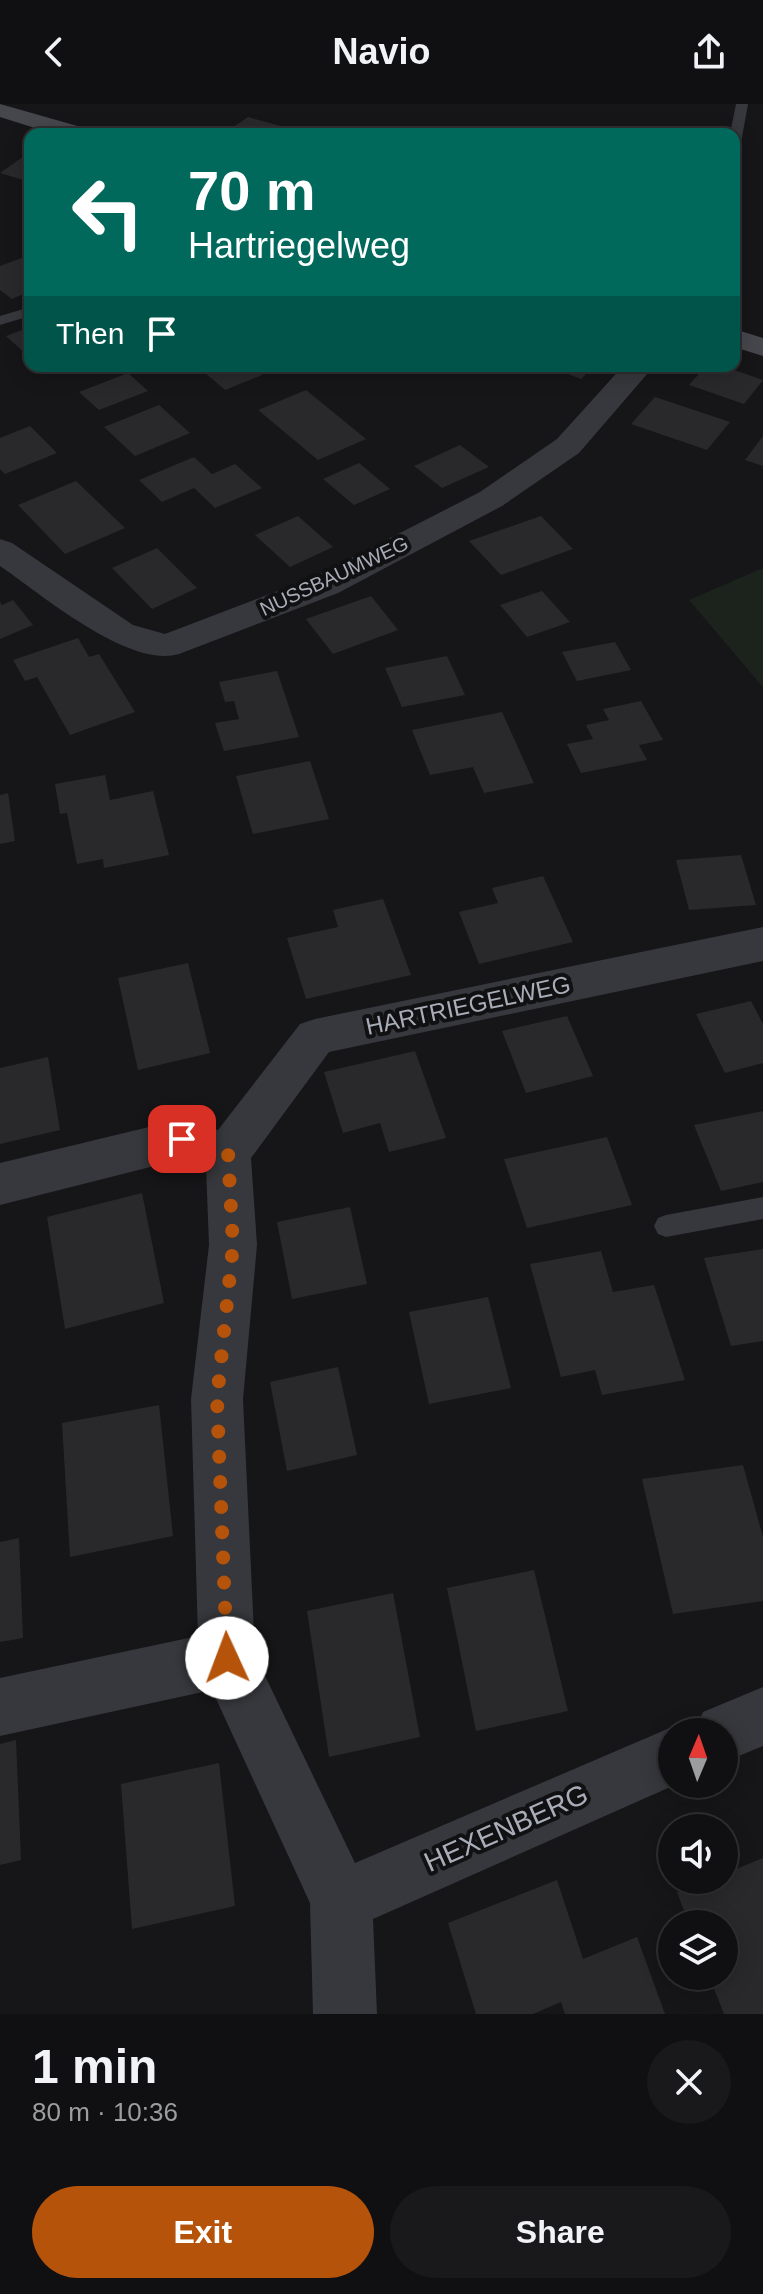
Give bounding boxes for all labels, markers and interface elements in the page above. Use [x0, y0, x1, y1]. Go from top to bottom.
icon: back [32, 30, 76, 74]
icon: share [687, 30, 731, 74]
text: Navio [332, 31, 431, 72]
text: 70 m [188, 159, 316, 222]
icon: left [56, 160, 160, 264]
text: Hartriegelweg [188, 225, 410, 266]
icon: arrive [140, 312, 184, 356]
text: Then [56, 317, 124, 350]
street label: NUSSBAUMWEG [256, 532, 412, 620]
street label: HARTRIEGELWEG [363, 970, 573, 1040]
pin [148, 1105, 216, 1173]
icon: arrive [160, 1117, 204, 1161]
position arrow [185, 1616, 269, 1700]
north arrow [658, 1718, 738, 1798]
map controls [658, 1718, 738, 1990]
street label: HEXENBERG [419, 1778, 593, 1878]
button: sound [658, 1814, 738, 1894]
button: layers [658, 1910, 738, 1990]
text: 1 min [32, 2040, 157, 2093]
button: close [647, 2040, 731, 2124]
text: 80 m · 10:36 [32, 2097, 178, 2127]
button: Exit [32, 2186, 374, 2278]
button: Share [390, 2186, 731, 2278]

